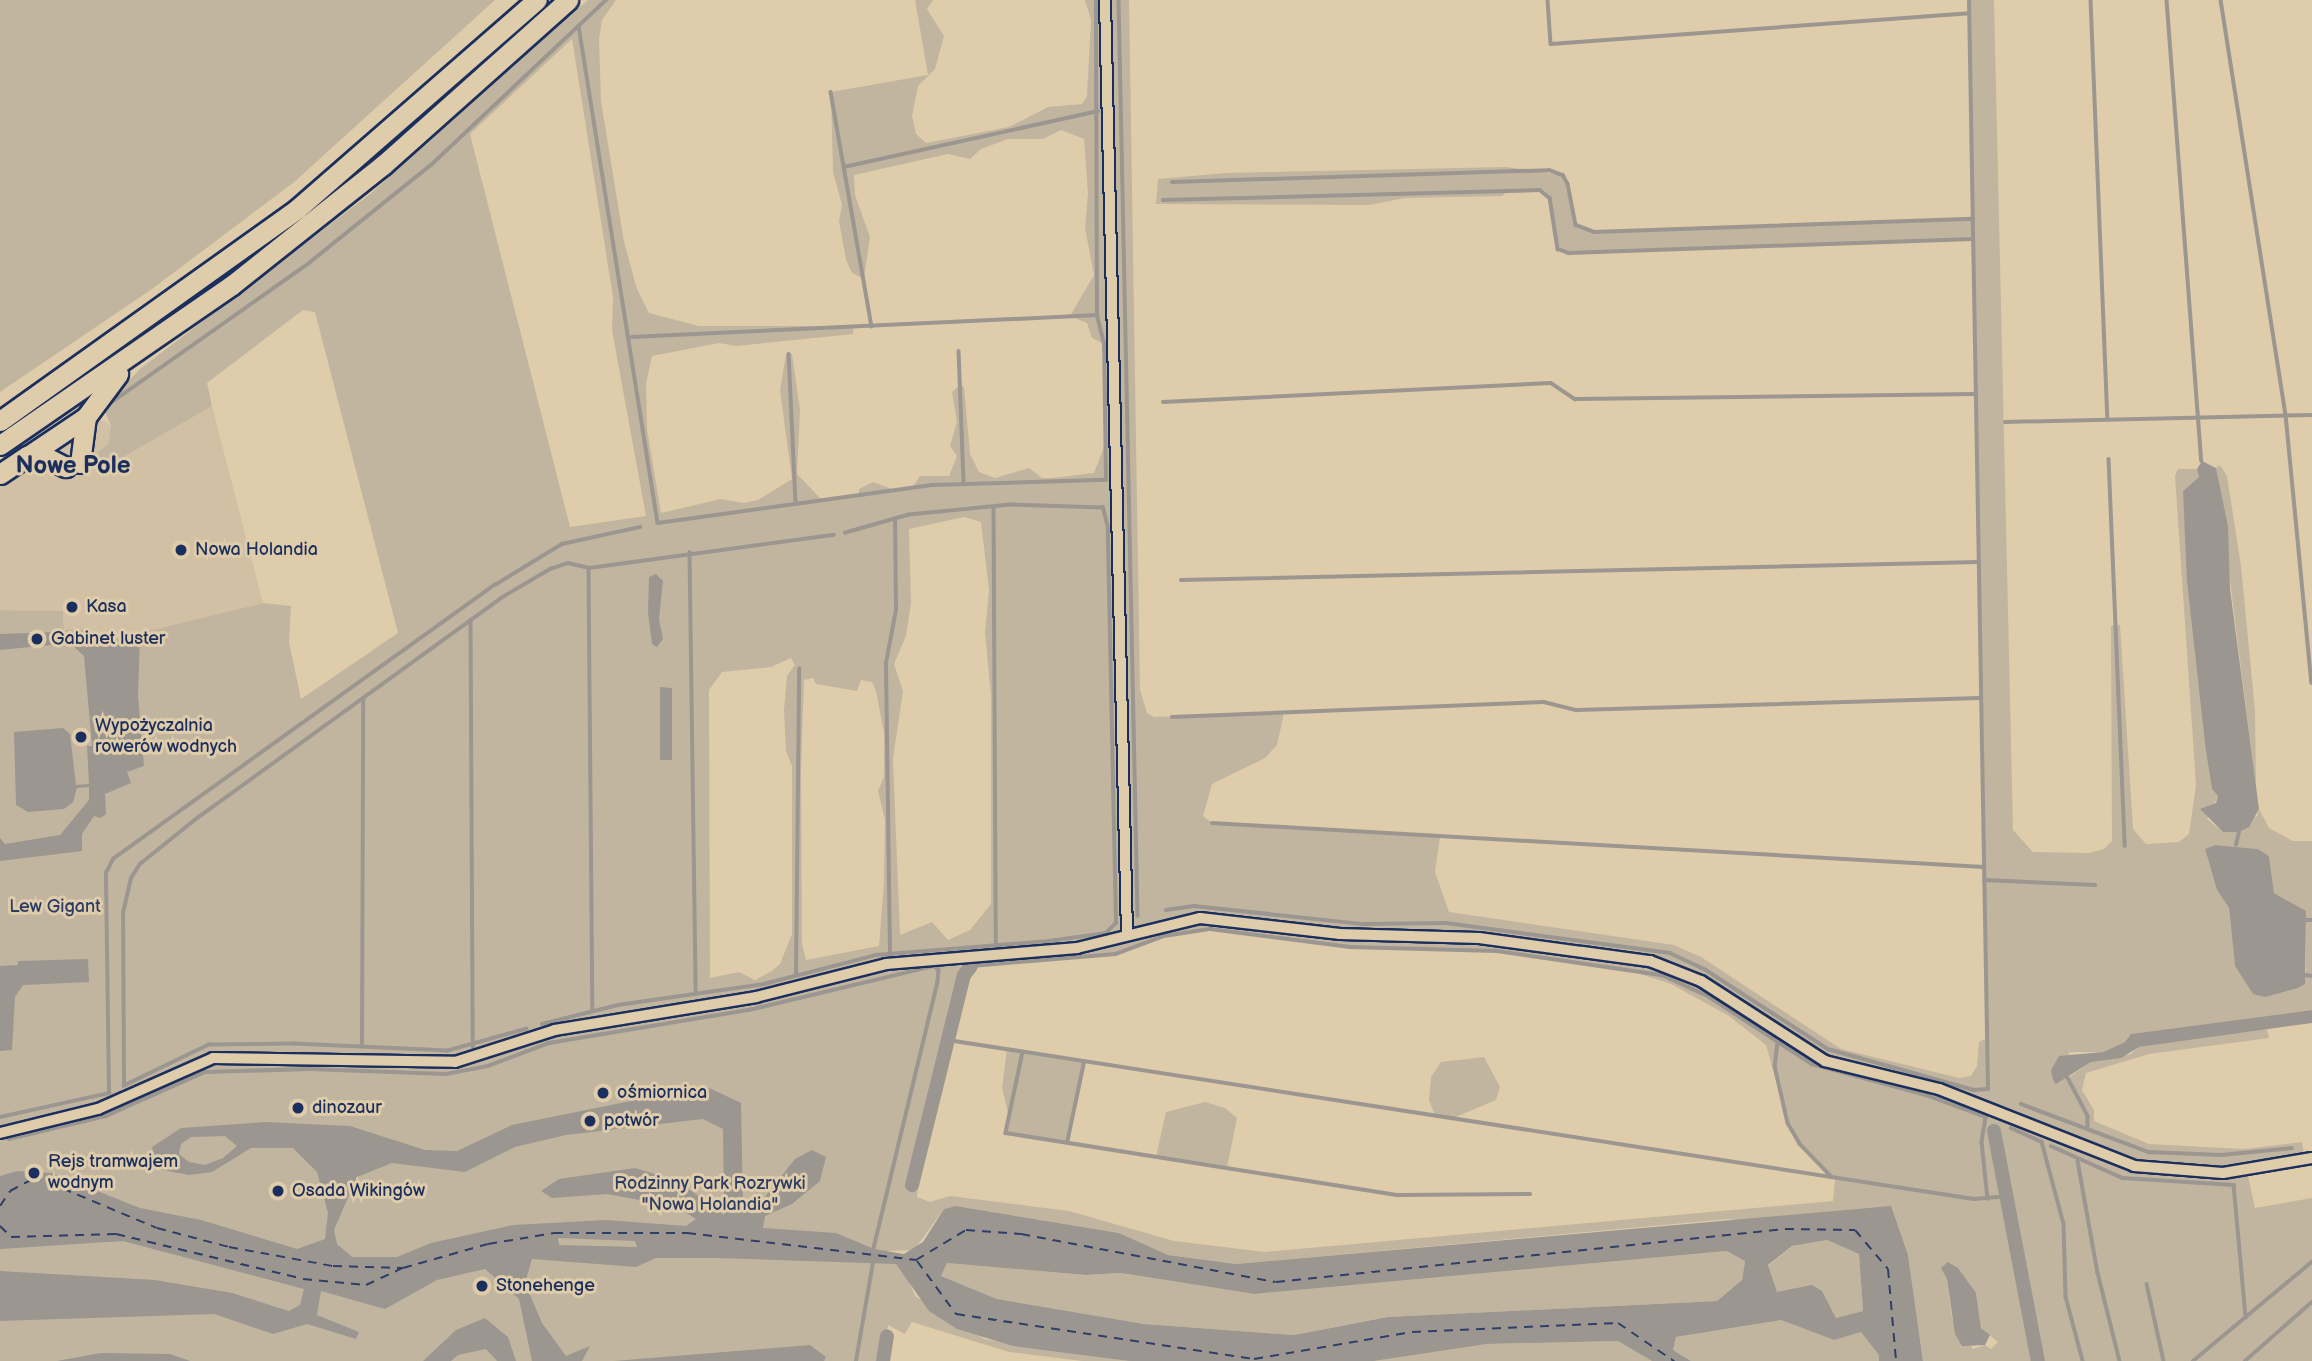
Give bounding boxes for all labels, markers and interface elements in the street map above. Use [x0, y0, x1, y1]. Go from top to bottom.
district label: Nowe Pole [16, 452, 130, 480]
place label: Nowa Holandia [195, 539, 318, 561]
marker: Nowa Holandia [173, 542, 189, 558]
place label: Kasa [86, 596, 127, 618]
marker: Kasa [64, 599, 80, 615]
place label: Gabinet luster [51, 628, 165, 650]
marker: Gabinet luster [29, 631, 45, 647]
place label: Wypożyczalnia rowerów wodnych [95, 716, 237, 758]
marker: Wypożyczalnia rowerów wodnych [73, 729, 89, 745]
park label: Lew Gigant [9, 896, 101, 918]
place label: ośmiornica [617, 1082, 707, 1104]
marker: ośmiornica [595, 1085, 611, 1101]
place label: dinozaur [312, 1097, 382, 1119]
marker: dinozaur [290, 1100, 306, 1116]
place label: potwór [604, 1110, 659, 1132]
marker: potwór [582, 1113, 598, 1129]
place label: Rejs tramwajem wodnym [48, 1152, 178, 1194]
marker: Rejs tramwajem wodnym [26, 1165, 42, 1181]
park label: Rodzinny Park Rozrywki "Nowa Holandia" [614, 1174, 806, 1216]
place label: Osada Wikingów [292, 1180, 426, 1202]
marker: Osada Wikingów [270, 1183, 286, 1199]
place label: Stonehenge [496, 1275, 595, 1297]
marker: Stonehenge [474, 1278, 490, 1294]

